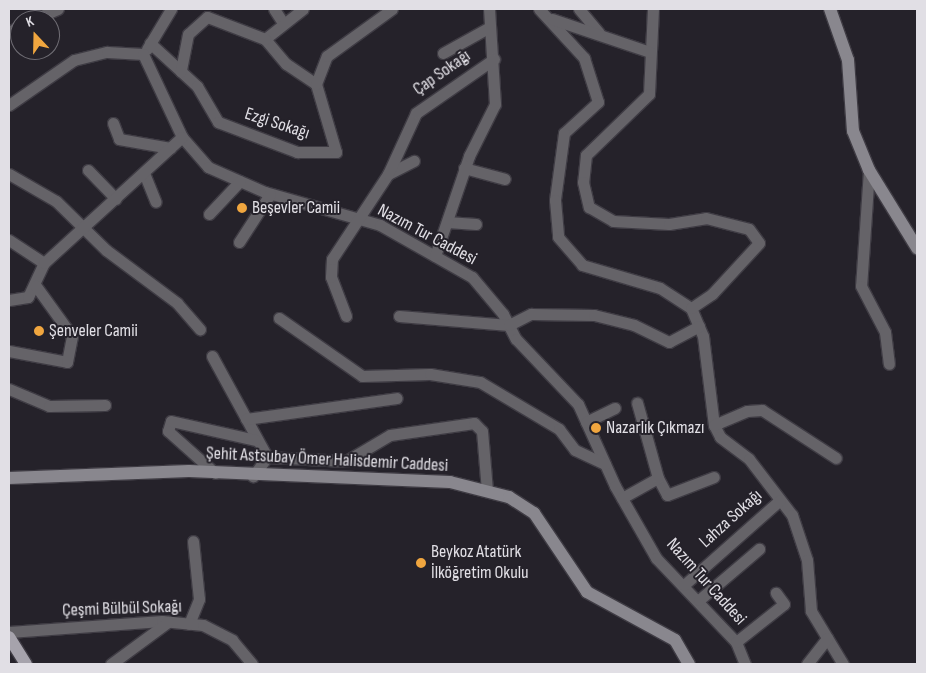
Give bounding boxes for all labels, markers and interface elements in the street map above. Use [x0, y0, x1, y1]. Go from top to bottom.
north arrow [10, 10, 60, 60]
text: K [24, 12, 36, 31]
street label: Çap Sokağı [409, 45, 475, 101]
street label: Ezgi Sokağı [242, 103, 312, 145]
place label: Beşevler Camii [252, 197, 340, 219]
street label: Nazım Tur Caddesi [374, 200, 480, 270]
marker: Beşevler Camii [236, 202, 248, 214]
place label: Şenveler Camii [49, 320, 138, 342]
marker: Şenveler Camii [33, 325, 45, 337]
place label: Nazarlık Çıkmazı [606, 417, 704, 439]
marker: Nazarlık Çıkmazı [590, 422, 602, 434]
street label: Şehit Astsubay Ömer Halisdemir Caddesi [205, 443, 449, 477]
street label: Lahza Sokağı [695, 485, 767, 553]
street label: Nazım Tur Caddesi [661, 534, 751, 630]
place label: Beykoz Atatürk İlköğretim Okulu [431, 542, 529, 584]
marker: Beykoz Atatürk İlköğretim Okulu [415, 557, 427, 569]
street label: Çeşmi Bülbül Sokağı [62, 596, 182, 622]

